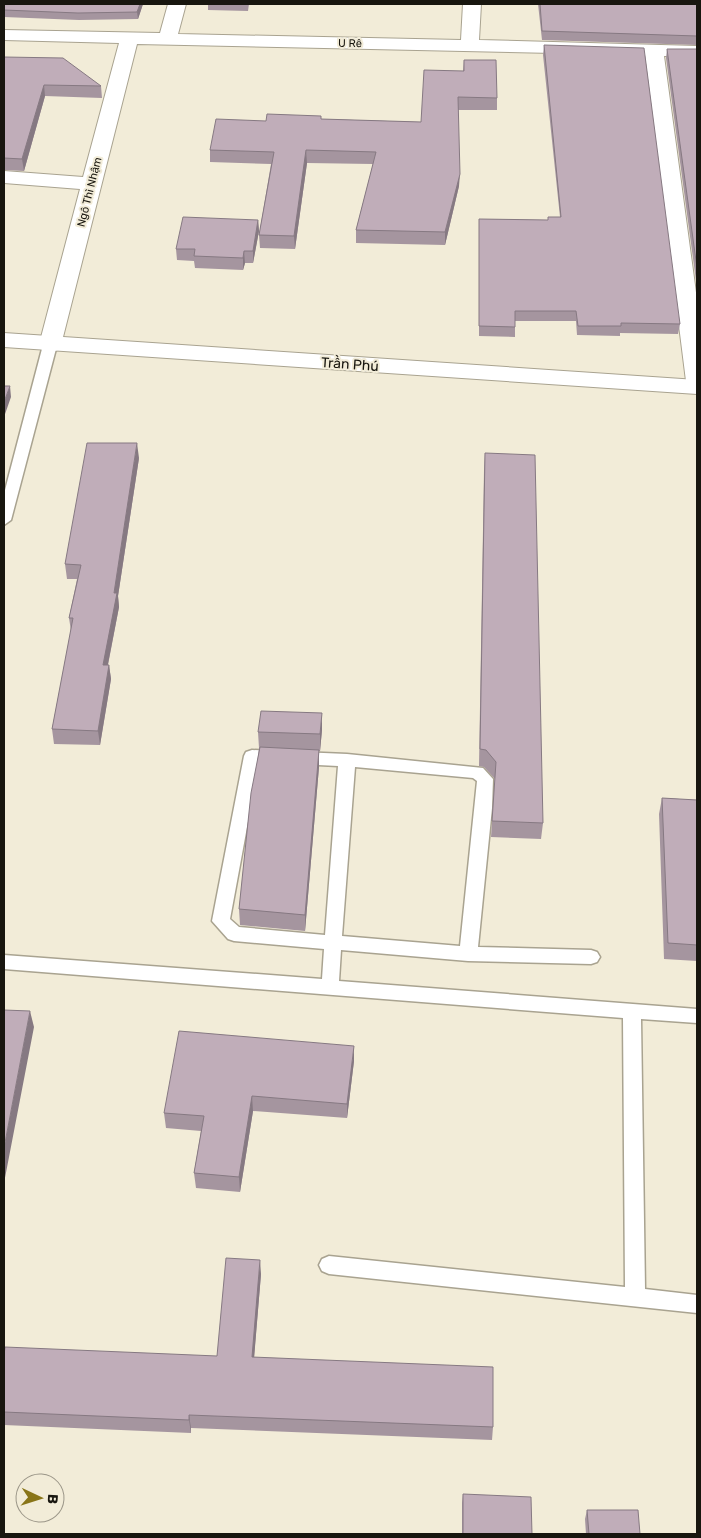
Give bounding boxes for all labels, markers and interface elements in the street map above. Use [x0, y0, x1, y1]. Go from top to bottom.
street label: U Rê [338, 37, 362, 50]
street label: Ngô Thì Nhậm [75, 156, 104, 228]
street label: Trần Phú [321, 353, 379, 375]
north arrow [15, 1473, 65, 1523]
text: B [44, 1493, 61, 1505]

